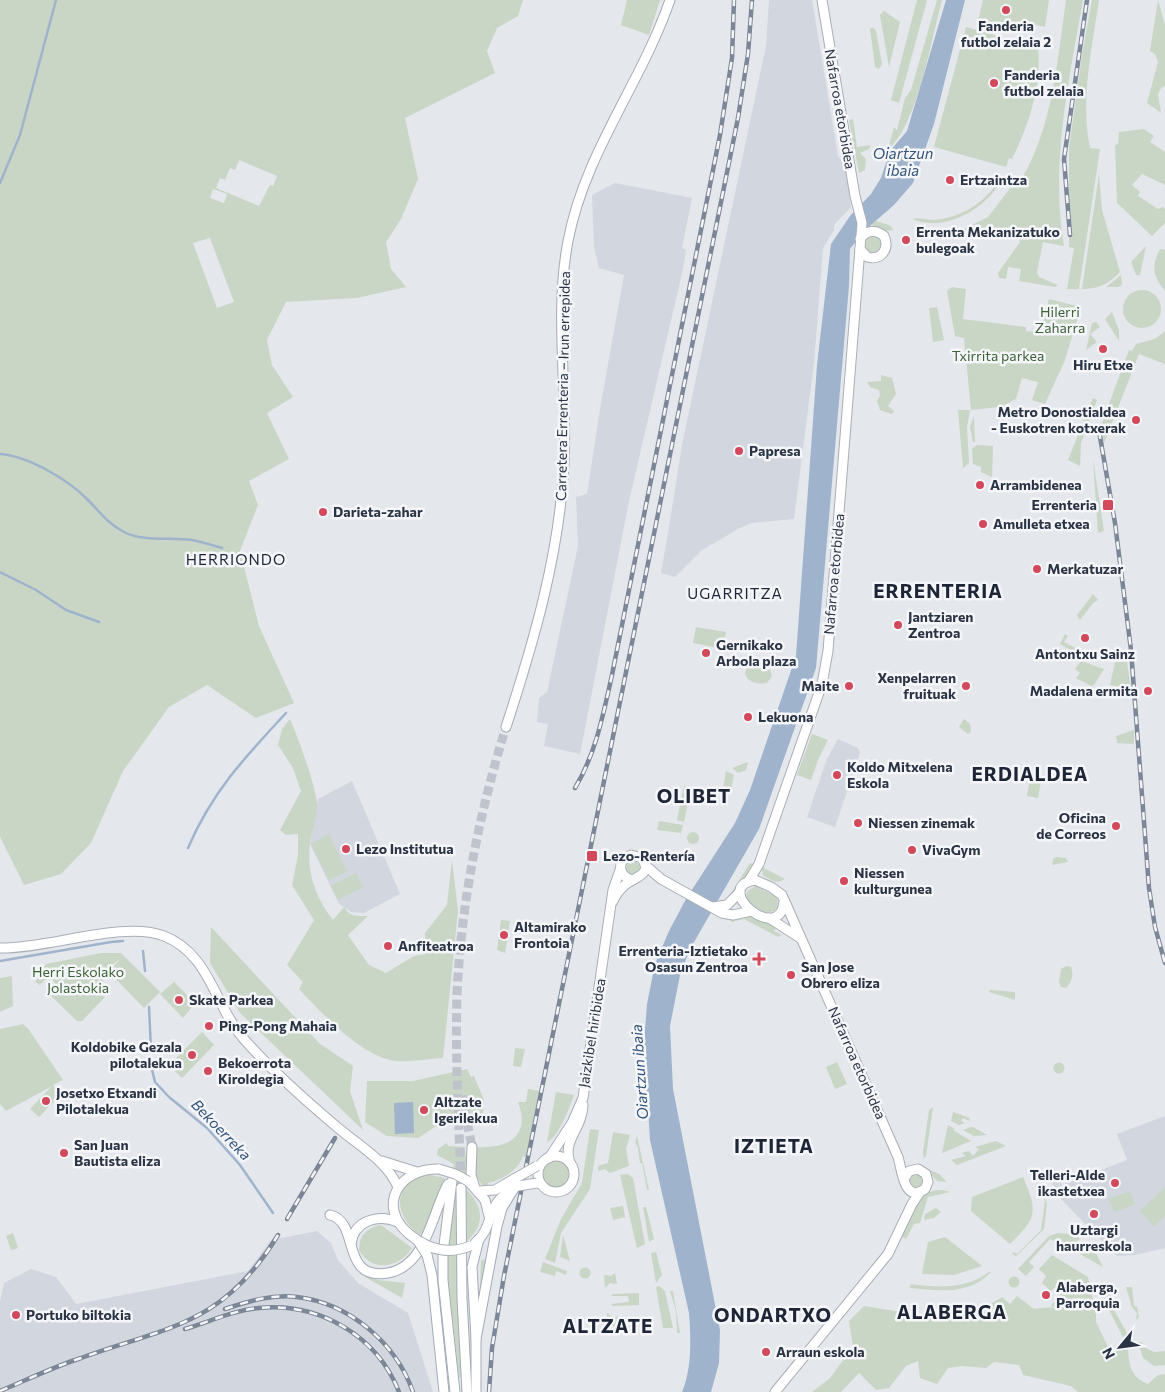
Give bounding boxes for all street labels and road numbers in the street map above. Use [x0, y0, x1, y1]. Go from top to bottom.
street label: Nafarroa etorbidea [822, 48, 859, 170]
street label: Carretera Errenteria – Irun errepidea [552, 271, 573, 501]
street label: Nafarroa etorbidea [820, 513, 847, 635]
street label: Jaizkibel hiribidea [574, 977, 609, 1089]
street label: Nafarroa etorbidea [825, 1004, 890, 1122]

